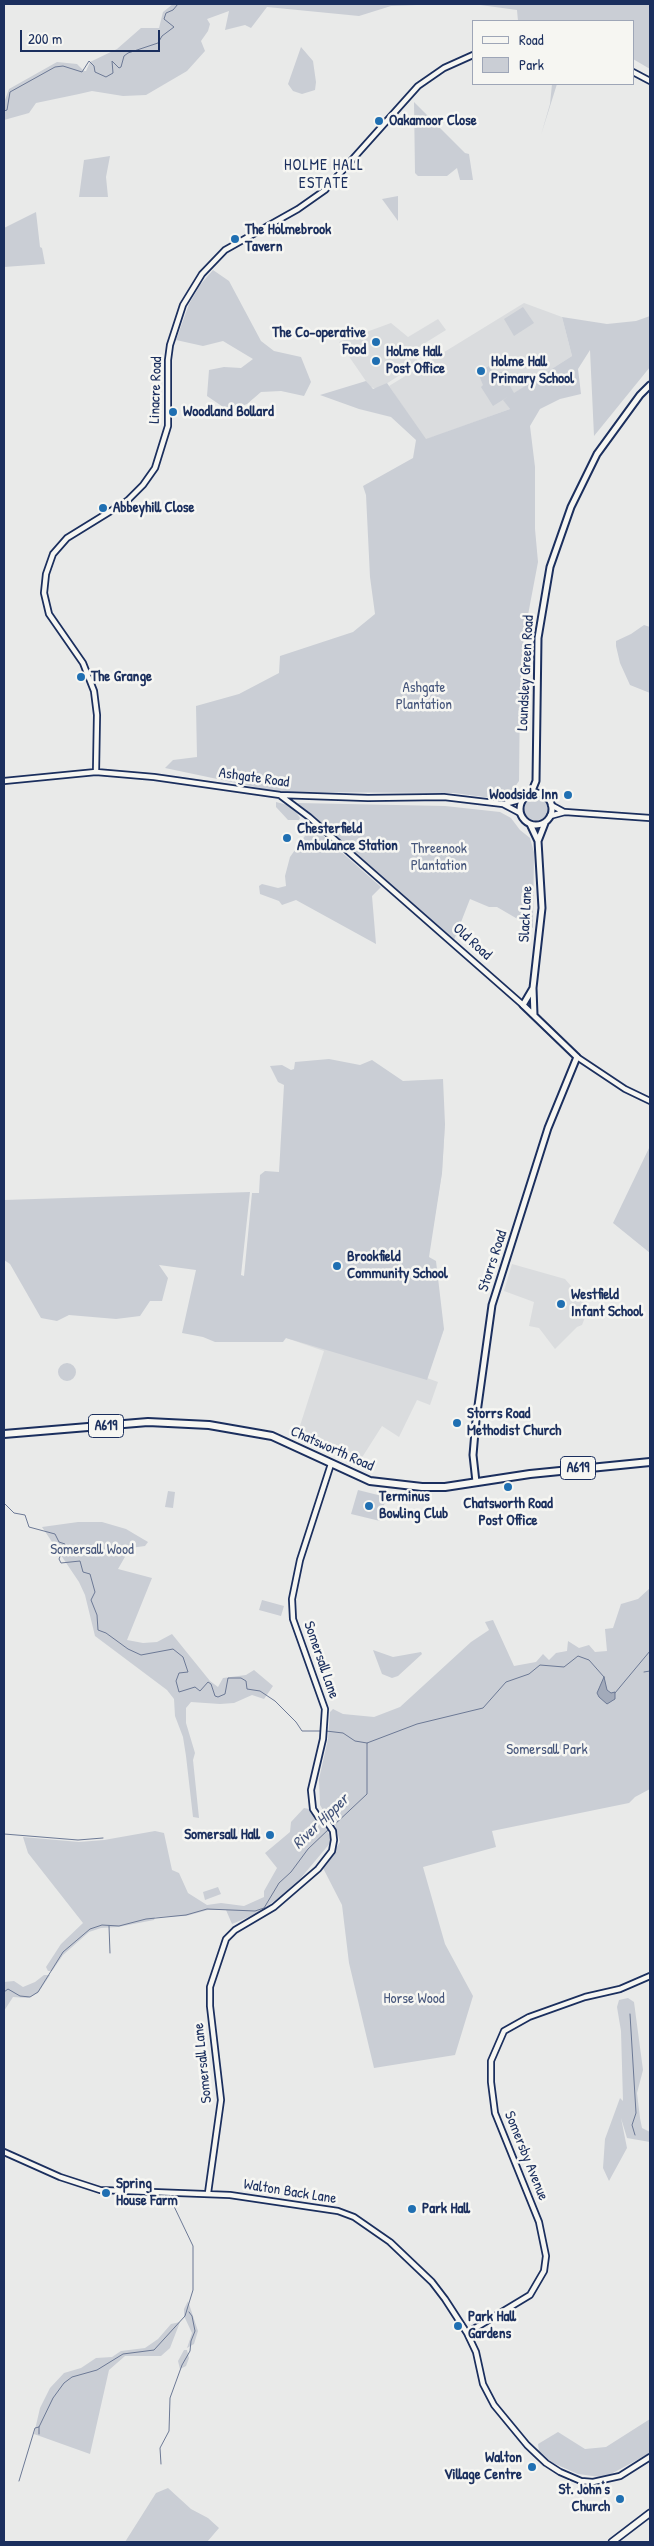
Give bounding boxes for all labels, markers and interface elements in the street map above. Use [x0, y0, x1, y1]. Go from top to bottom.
scale bar [22, 20, 162, 52]
legend [472, 20, 634, 85]
text: 200 m [28, 28, 62, 49]
text: Road [519, 29, 544, 50]
text: Park [519, 54, 544, 75]
place label: Oakamoor Close [389, 112, 477, 130]
marker: Oakamoor Close [373, 115, 385, 127]
district label: HOLME HALL ESTATE [283, 156, 365, 194]
place label: The Holmebrook Tavern [245, 221, 331, 256]
marker: The Holmebrook Tavern [229, 233, 241, 245]
place label: The Co-operative Food [272, 324, 366, 359]
marker: The Co-operative Food [370, 336, 382, 348]
place label: Holme Hall Post Office [386, 343, 445, 378]
place label: Holme Hall Primary School [491, 353, 574, 388]
marker: Holme Hall Post Office [370, 355, 382, 367]
street label: Linacre Road [146, 356, 166, 424]
marker: Holme Hall Primary School [475, 365, 487, 377]
place label: Woodland Bollard [183, 403, 274, 421]
marker: Woodland Bollard [167, 406, 179, 418]
place label: Abbeyhill Close [113, 499, 195, 517]
marker: Abbeyhill Close [97, 502, 109, 514]
street label: Loundsley Green Road [514, 615, 538, 731]
place label: The Grange [91, 668, 152, 686]
marker: The Grange [75, 671, 87, 683]
park label: Ashgate Plantation [396, 679, 452, 714]
street label: Ashgate Road [218, 764, 290, 792]
place label: Woodside Inn [489, 786, 558, 804]
marker: Woodside Inn [562, 789, 574, 801]
place label: Chesterfield Ambulance Station [297, 820, 398, 855]
marker: Chesterfield Ambulance Station [281, 832, 293, 844]
park label: Threenook Plantation [411, 840, 467, 875]
street label: Slack Lane [516, 885, 536, 943]
street label: Old Road [449, 920, 495, 964]
street label: Storrs Road [475, 1228, 511, 1294]
place label: Brookfield Community School [347, 1248, 448, 1283]
marker: Brookfield Community School [331, 1260, 343, 1272]
place label: Westfield Infant School [571, 1286, 643, 1321]
marker: Westfield Infant School [555, 1298, 567, 1310]
place label: Storrs Road Methodist Church [467, 1405, 561, 1440]
road number: A619 [88, 1414, 124, 1438]
marker: Storrs Road Methodist Church [451, 1417, 463, 1429]
street label: Chatsworth Road [287, 1423, 377, 1475]
road number: A619 [560, 1456, 596, 1480]
marker: Chatsworth Road Post Office [502, 1481, 514, 1493]
place label: Terminus Bowling Club [379, 1488, 448, 1523]
place label: Chatsworth Road Post Office [463, 1495, 553, 1530]
marker: Terminus Bowling Club [363, 1500, 375, 1512]
park label: Somersall Wood [50, 1541, 134, 1559]
street label: Somersall Lane [299, 1619, 343, 1701]
park label: Somersall Park [506, 1741, 588, 1759]
water label: River Hipper [289, 1791, 353, 1853]
place label: Somersall Hall [184, 1826, 260, 1844]
marker: Somersall Hall [264, 1829, 276, 1841]
park label: Horse Wood [383, 1990, 445, 2008]
street label: Somersall Lane [190, 2022, 216, 2104]
street label: Somersby Avenue [500, 2109, 552, 2203]
place label: Spring House Farm [116, 2175, 178, 2210]
street label: Walton Back Lane [242, 2176, 338, 2208]
marker: Spring House Farm [100, 2187, 112, 2199]
place label: Park Hall [422, 2200, 470, 2218]
marker: Park Hall [406, 2203, 418, 2215]
place label: Park Hall Gardens [468, 2308, 516, 2343]
marker: Park Hall Gardens [452, 2320, 464, 2332]
place label: Walton Village Centre [444, 2449, 522, 2484]
marker: Walton Village Centre [526, 2461, 538, 2473]
place label: St. John's Church [558, 2481, 610, 2516]
marker: St. John's Church [614, 2493, 626, 2505]

